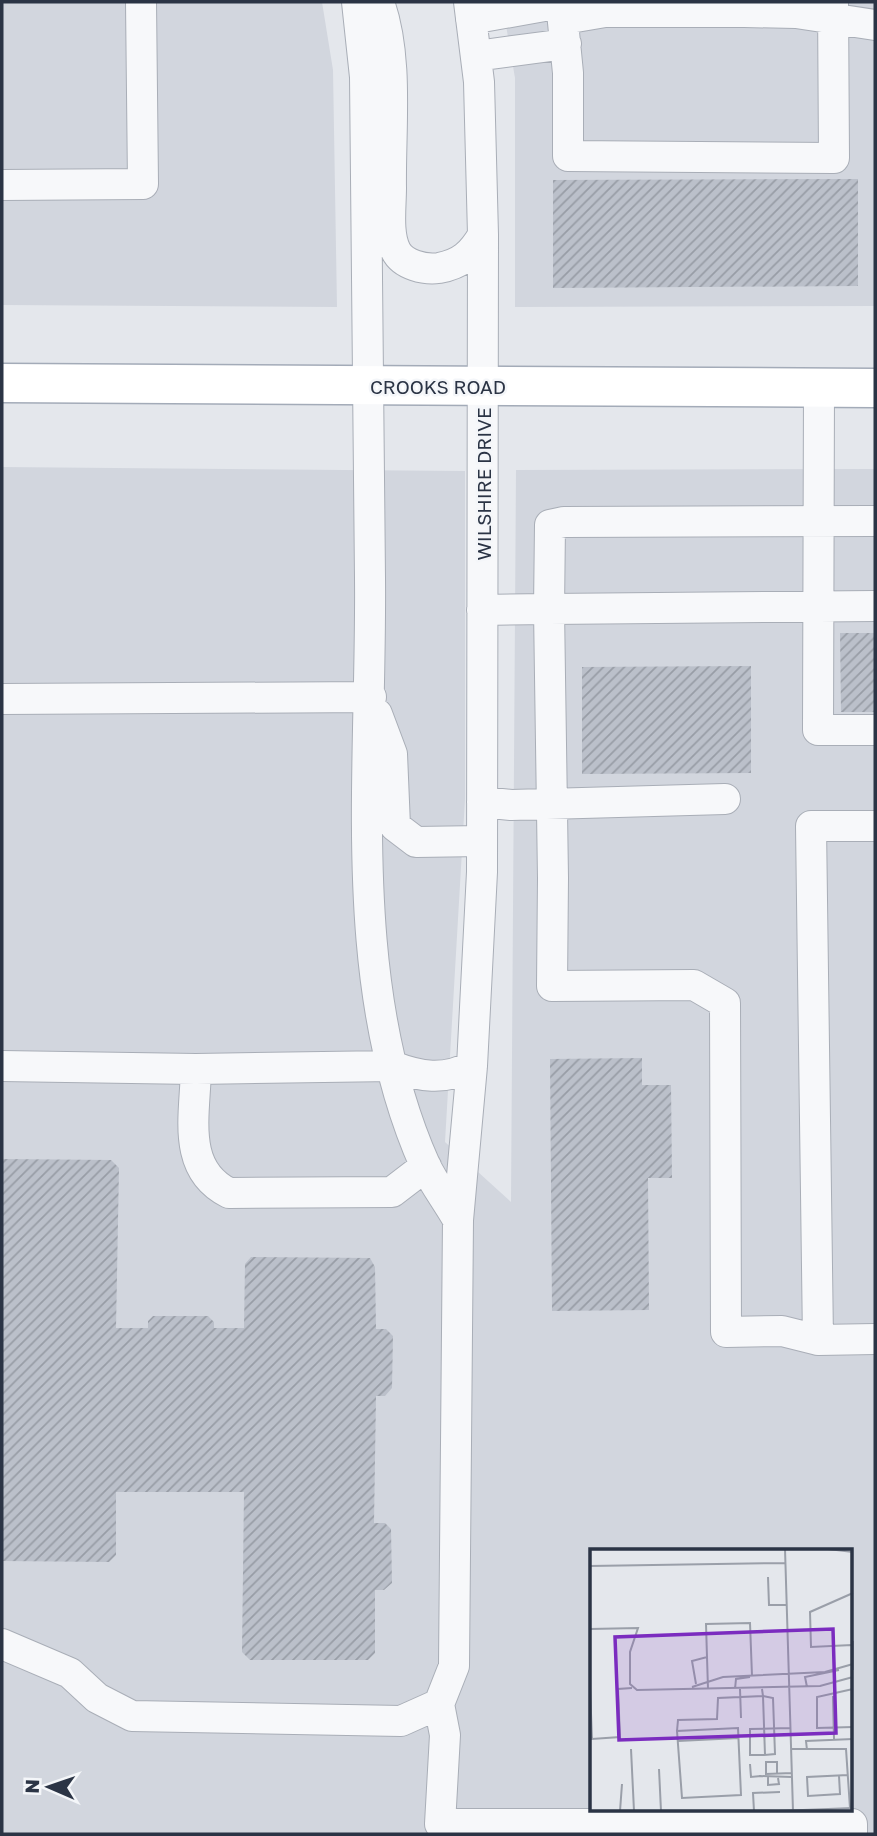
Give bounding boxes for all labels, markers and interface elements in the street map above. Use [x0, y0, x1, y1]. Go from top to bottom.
street label: CROOKS ROAD [370, 375, 506, 398]
street label: WILSHIRE DRIVE [472, 408, 495, 561]
inset map [590, 1549, 852, 1812]
north arrow [14, 1752, 84, 1822]
text: N [20, 1779, 43, 1794]

